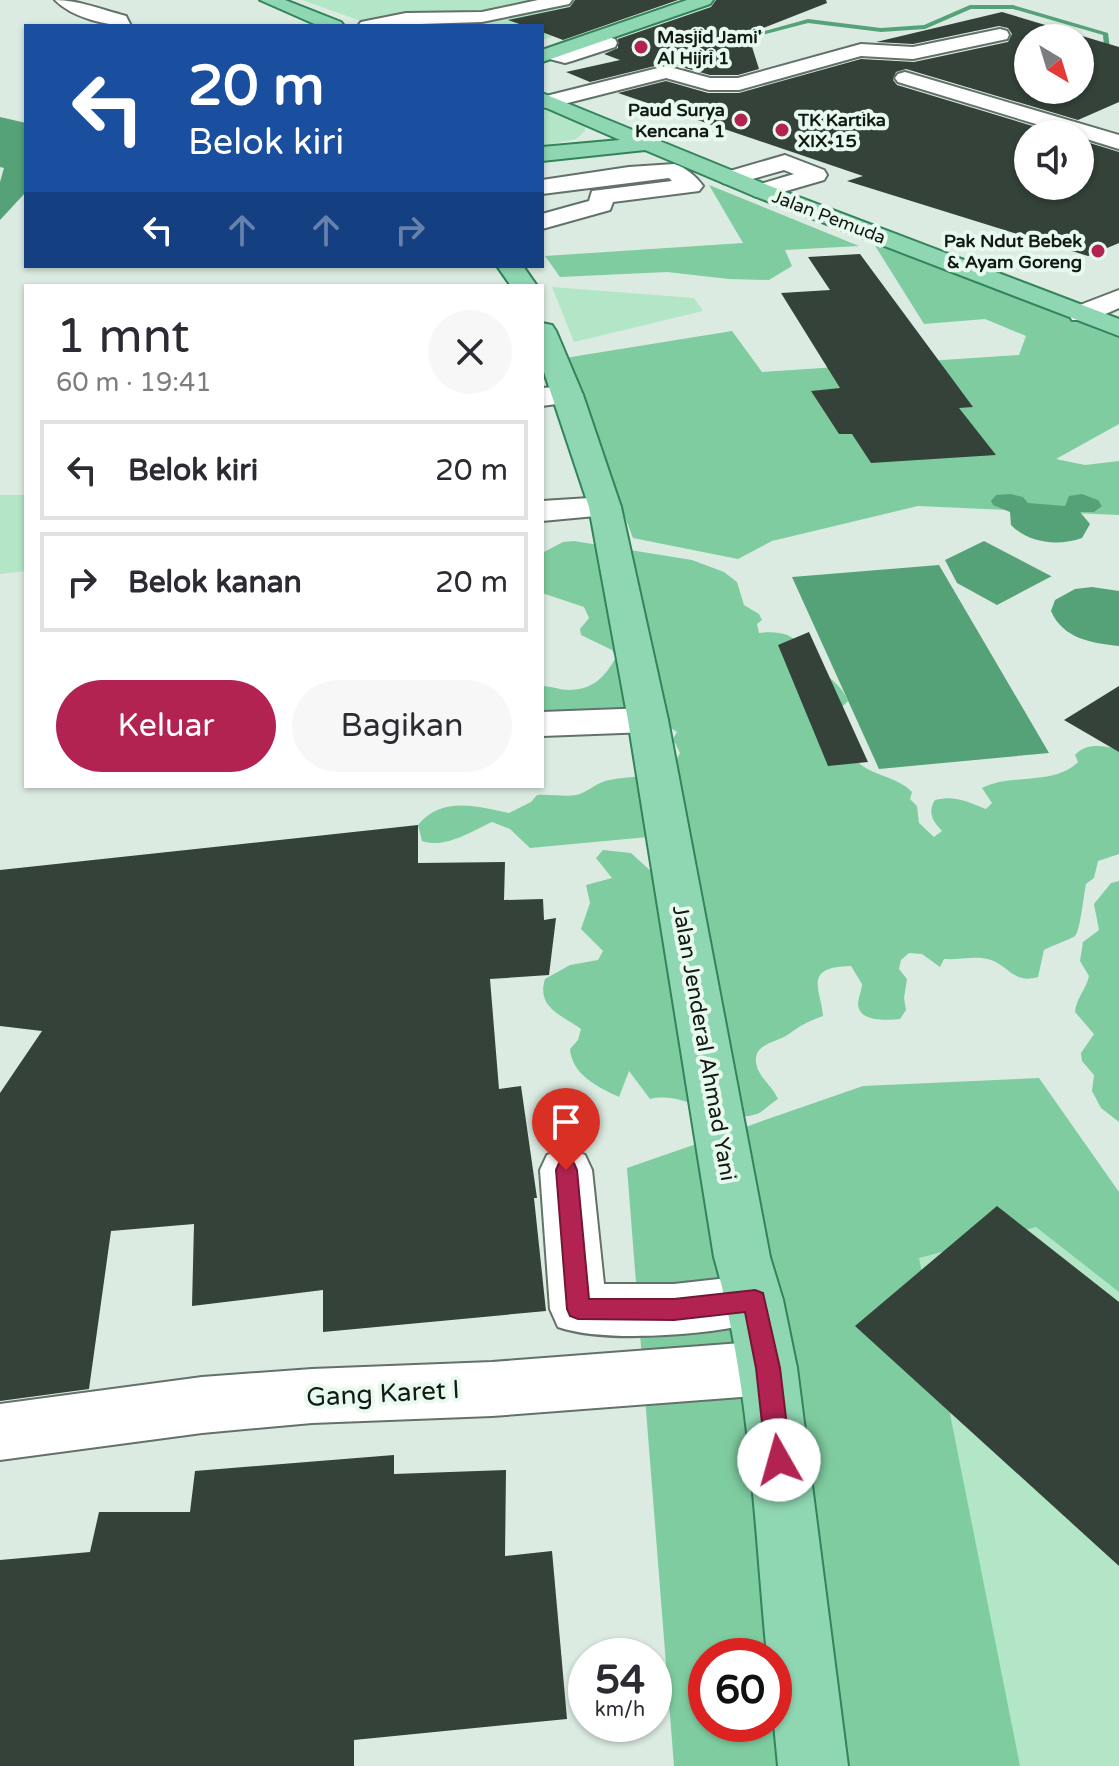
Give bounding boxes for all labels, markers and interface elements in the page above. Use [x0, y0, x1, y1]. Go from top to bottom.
north arrow [1014, 24, 1094, 104]
map controls [1014, 24, 1094, 200]
place label: Masjid Jami' Al Hijri 1 [657, 26, 762, 69]
marker: Masjid Jami' Al Hijri 1 [632, 38, 650, 56]
text: 20 m [188, 53, 324, 120]
icon: left [56, 56, 160, 160]
place label: Paud Surya Kencana 1 [628, 99, 725, 142]
place label: TK Kartika XIX-15 [797, 109, 886, 152]
marker: Paud Surya Kencana 1 [732, 111, 750, 129]
button: sound [1014, 120, 1094, 200]
text: Belok kiri [188, 121, 344, 164]
marker: TK Kartika XIX-15 [773, 121, 791, 139]
street label: Jalan Pemuda [769, 185, 889, 249]
icon: left [136, 208, 180, 252]
icon: ahead [220, 208, 264, 252]
icon: ahead [304, 208, 348, 252]
icon: right [388, 208, 432, 252]
place label: Pak Ndut Bebek & Ayam Goreng [944, 230, 1082, 273]
marker: Pak Ndut Bebek & Ayam Goreng [1089, 242, 1107, 260]
text: 1 mnt [56, 308, 190, 366]
button: close [428, 310, 512, 394]
text: 60 m · 19:41 [56, 367, 212, 398]
icon: left [60, 448, 104, 492]
text: Belok kiri [128, 452, 258, 489]
text: 20 m [435, 452, 508, 489]
icon: right [60, 560, 104, 604]
text: Belok kanan [128, 564, 302, 601]
text: 20 m [435, 564, 508, 601]
button: Keluar [56, 680, 276, 772]
button: Bagikan [292, 680, 512, 772]
street label: Jalan Jenderal Ahmad Yani [667, 903, 741, 1183]
pin [532, 1088, 600, 1170]
icon: arrive [544, 1100, 588, 1144]
street label: Gang Karet I [305, 1374, 461, 1413]
position arrow [737, 1418, 821, 1502]
speed limit sign: 60 [688, 1638, 792, 1742]
text: 54 [595, 1656, 645, 1704]
text: km/h [595, 1698, 645, 1722]

